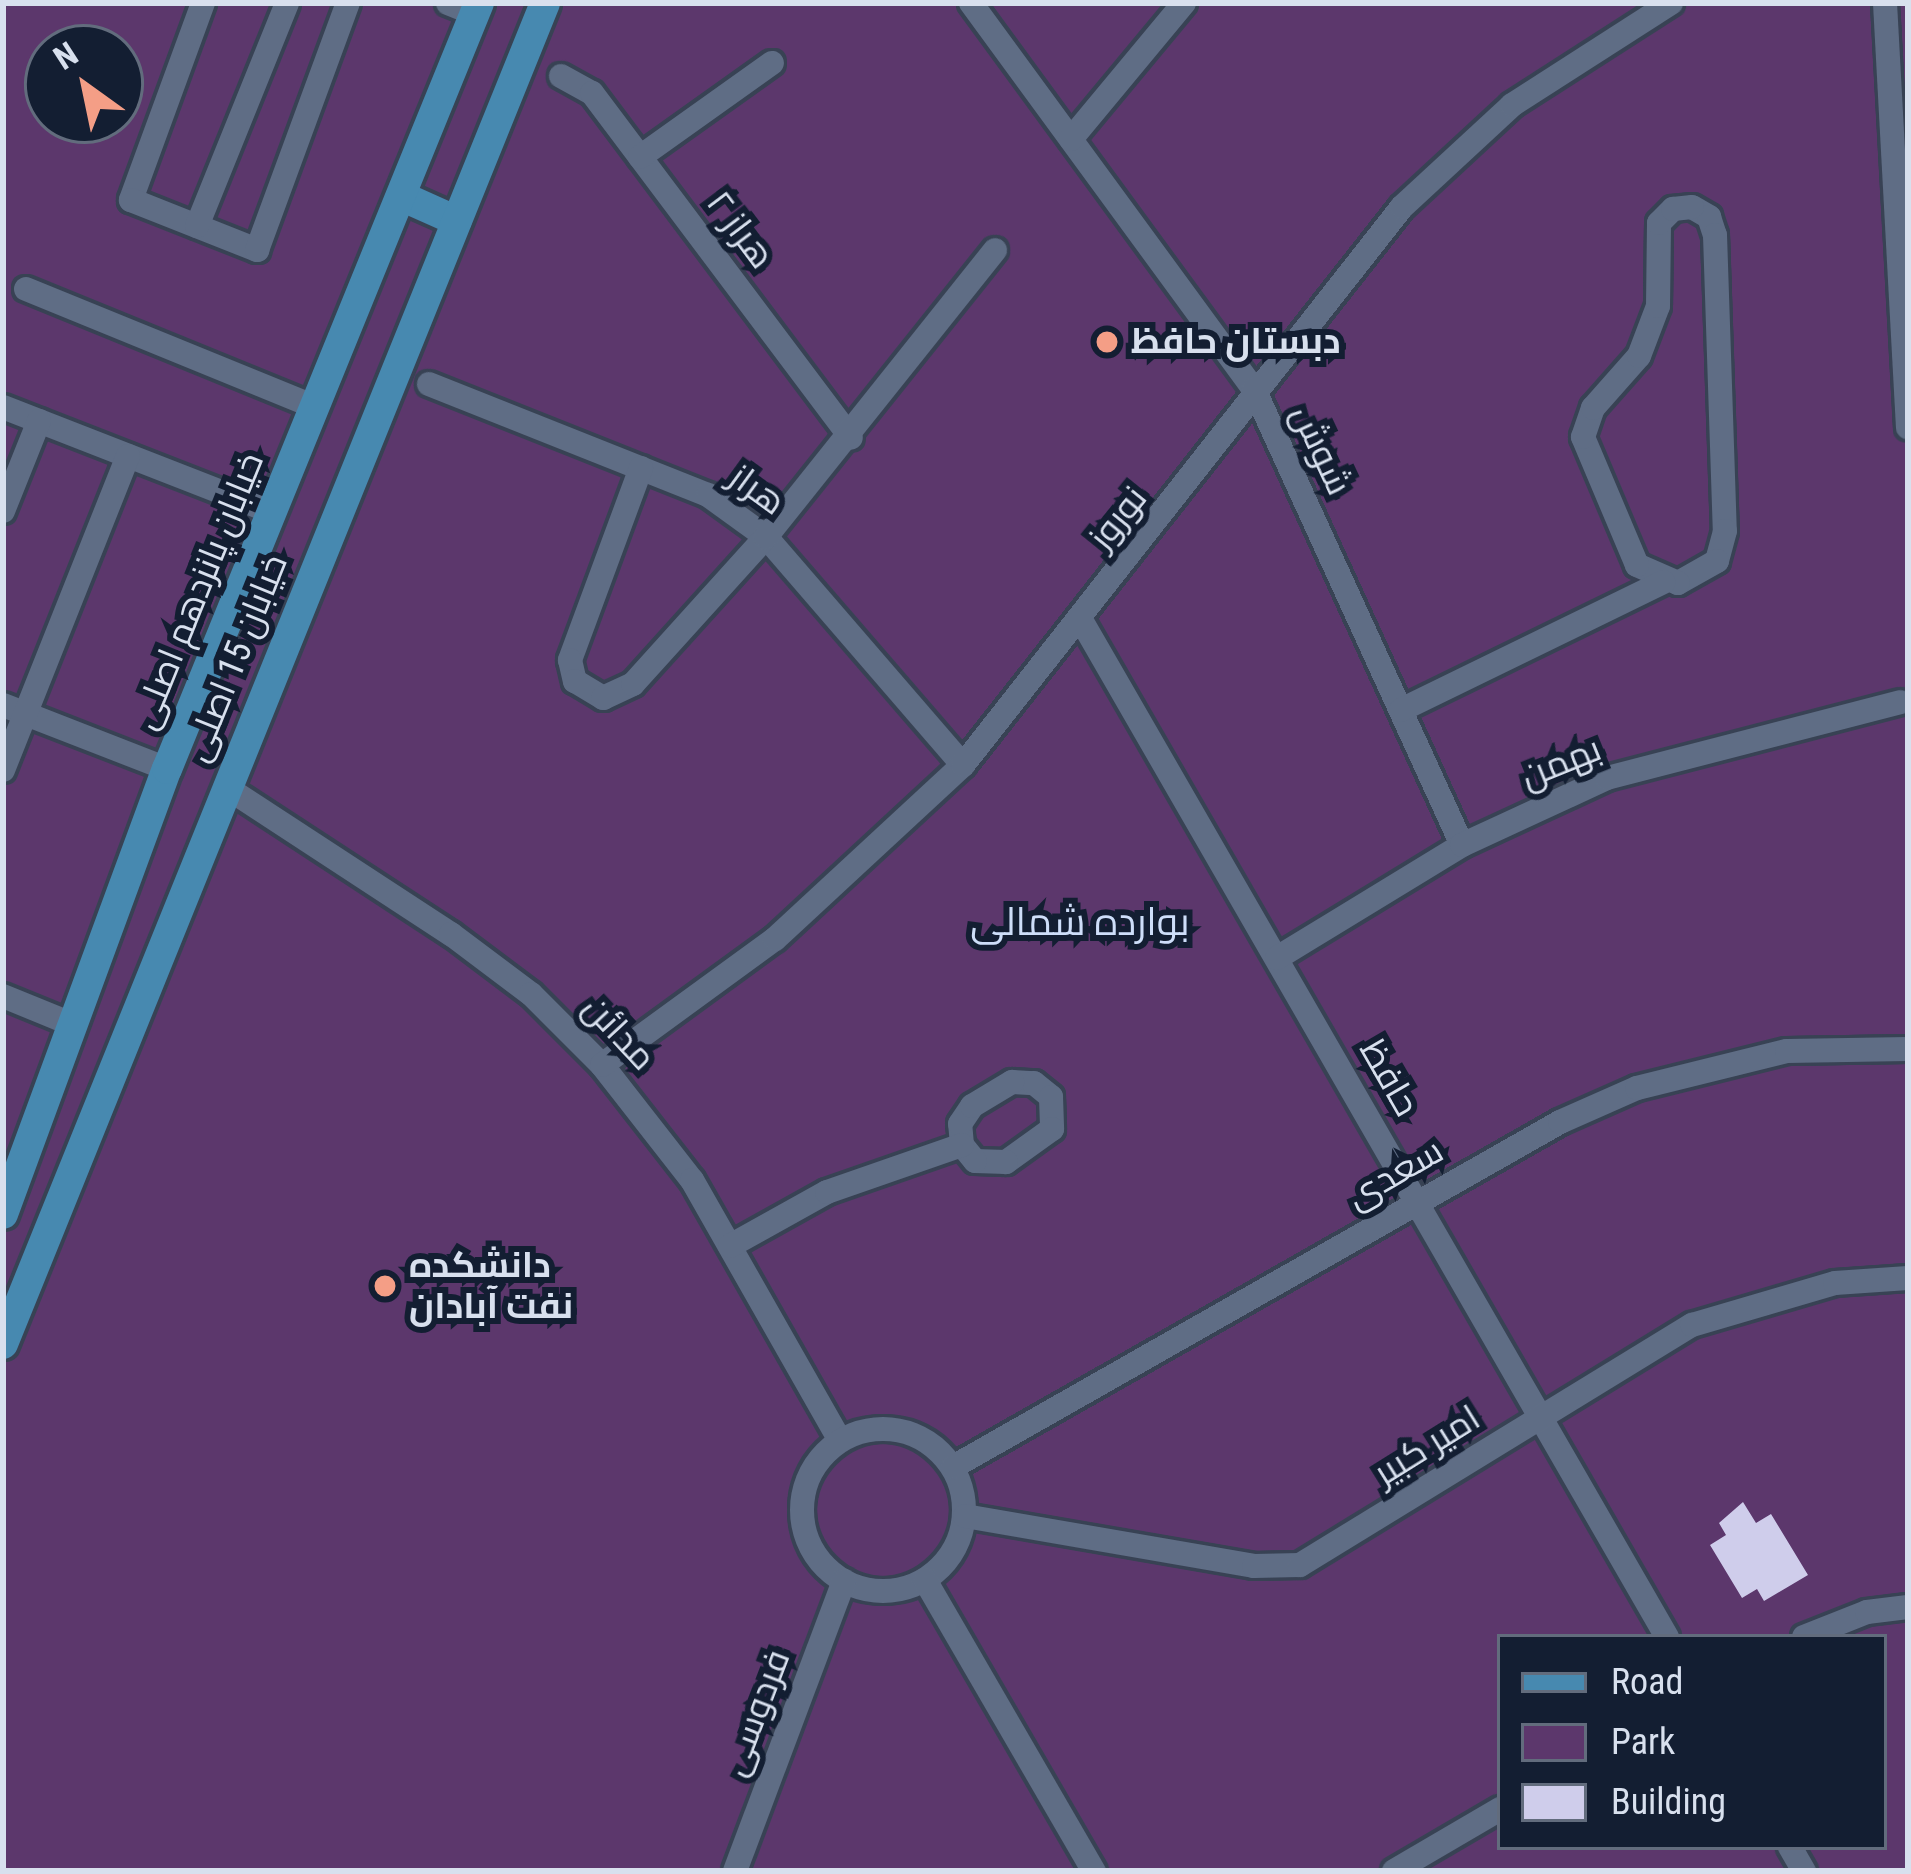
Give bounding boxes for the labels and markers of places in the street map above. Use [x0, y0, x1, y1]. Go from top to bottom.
place label: دبستان حافظ [1131, 320, 1341, 364]
marker: دبستان حافظ [1094, 329, 1120, 355]
place label: دانشکده نفت آبادان [409, 1243, 573, 1328]
marker: دانشکده نفت آبادان [372, 1273, 398, 1299]

